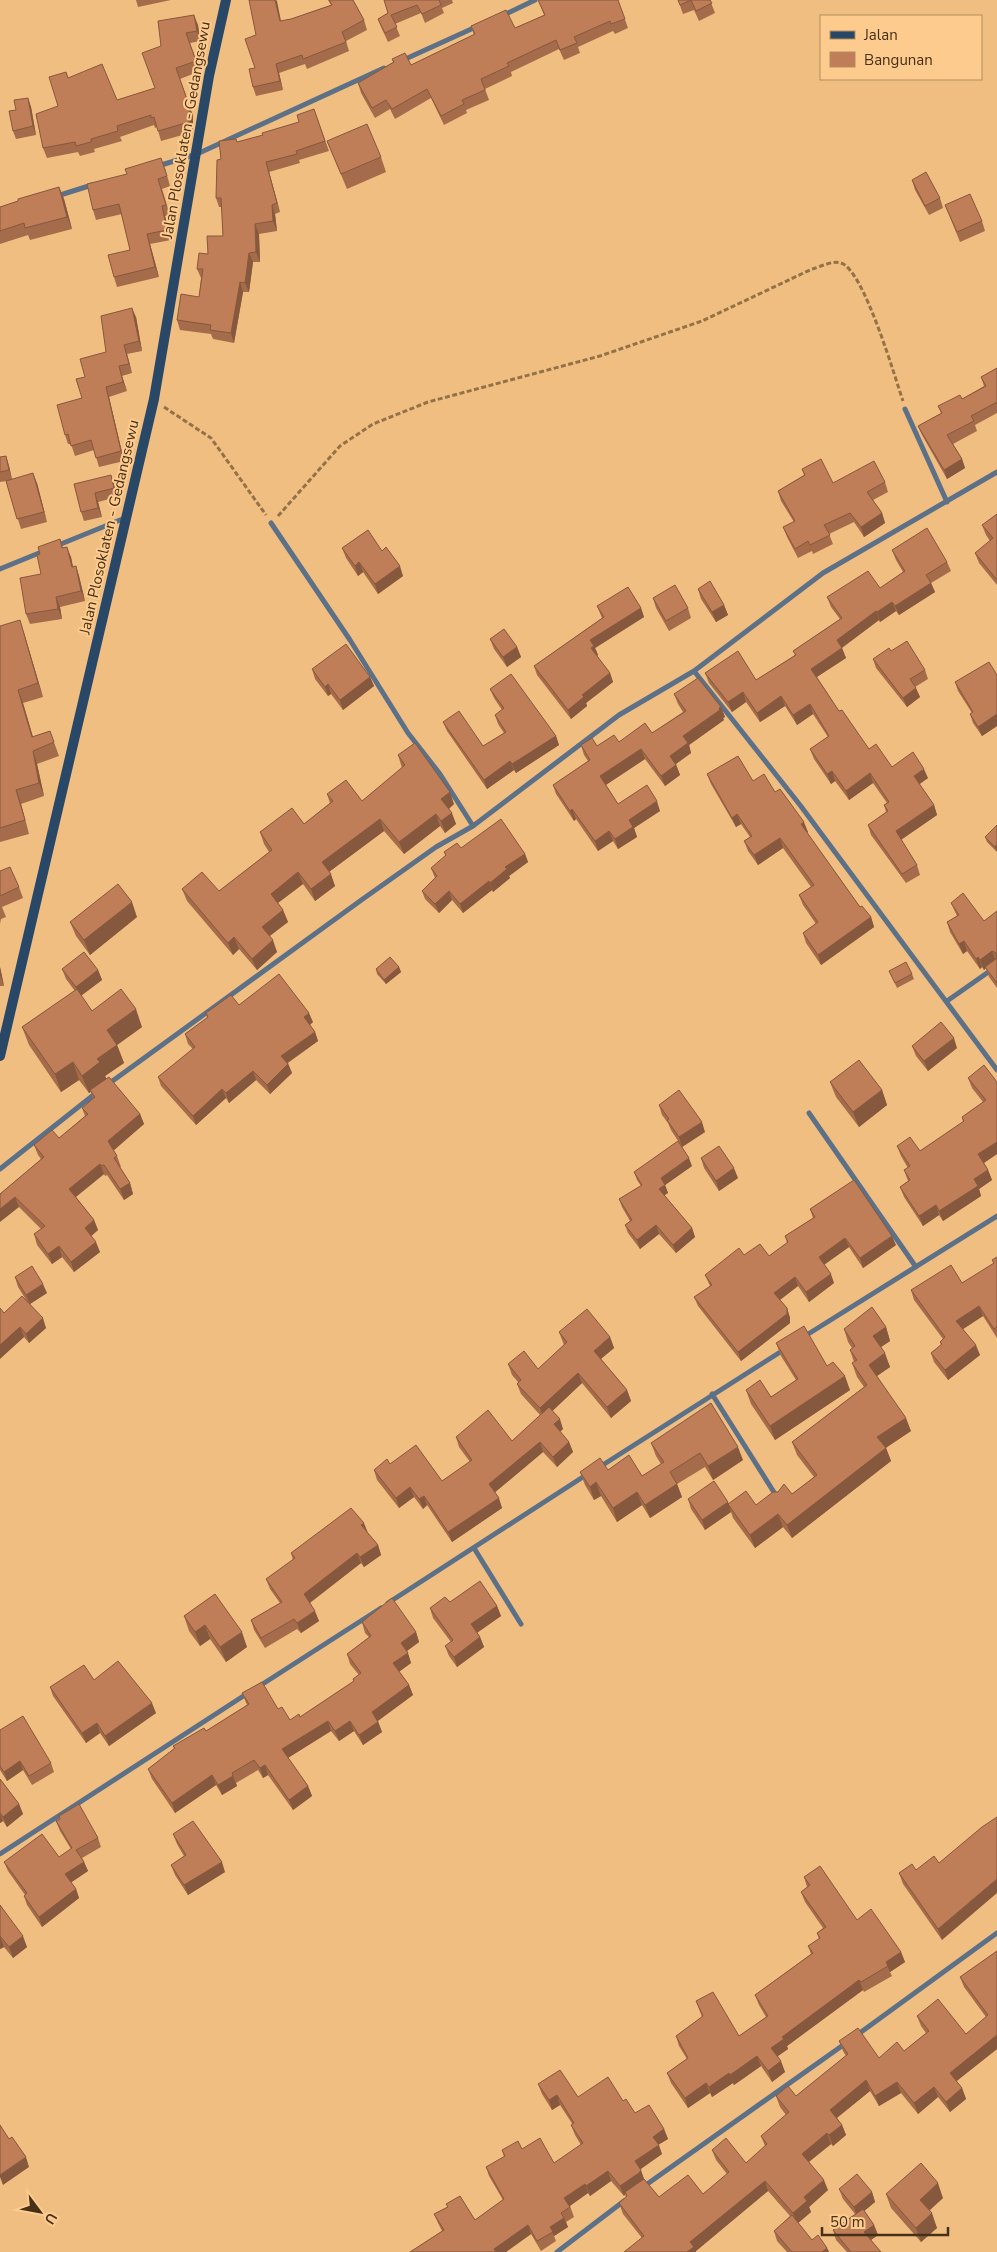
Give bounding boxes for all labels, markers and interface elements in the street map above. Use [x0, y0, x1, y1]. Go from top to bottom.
legend [820, 15, 982, 80]
street label: Jalan Plosoklaten - Gedangsewu [157, 20, 215, 241]
text: Jalan [863, 25, 898, 45]
text: Bangunan [864, 50, 933, 70]
street label: Jalan Plosoklaten - Gedangsewu [74, 418, 143, 637]
north arrow [15, 2187, 65, 2237]
scale bar [822, 2204, 948, 2236]
text: U [40, 2209, 61, 2228]
text: 50 m [830, 2212, 865, 2232]

